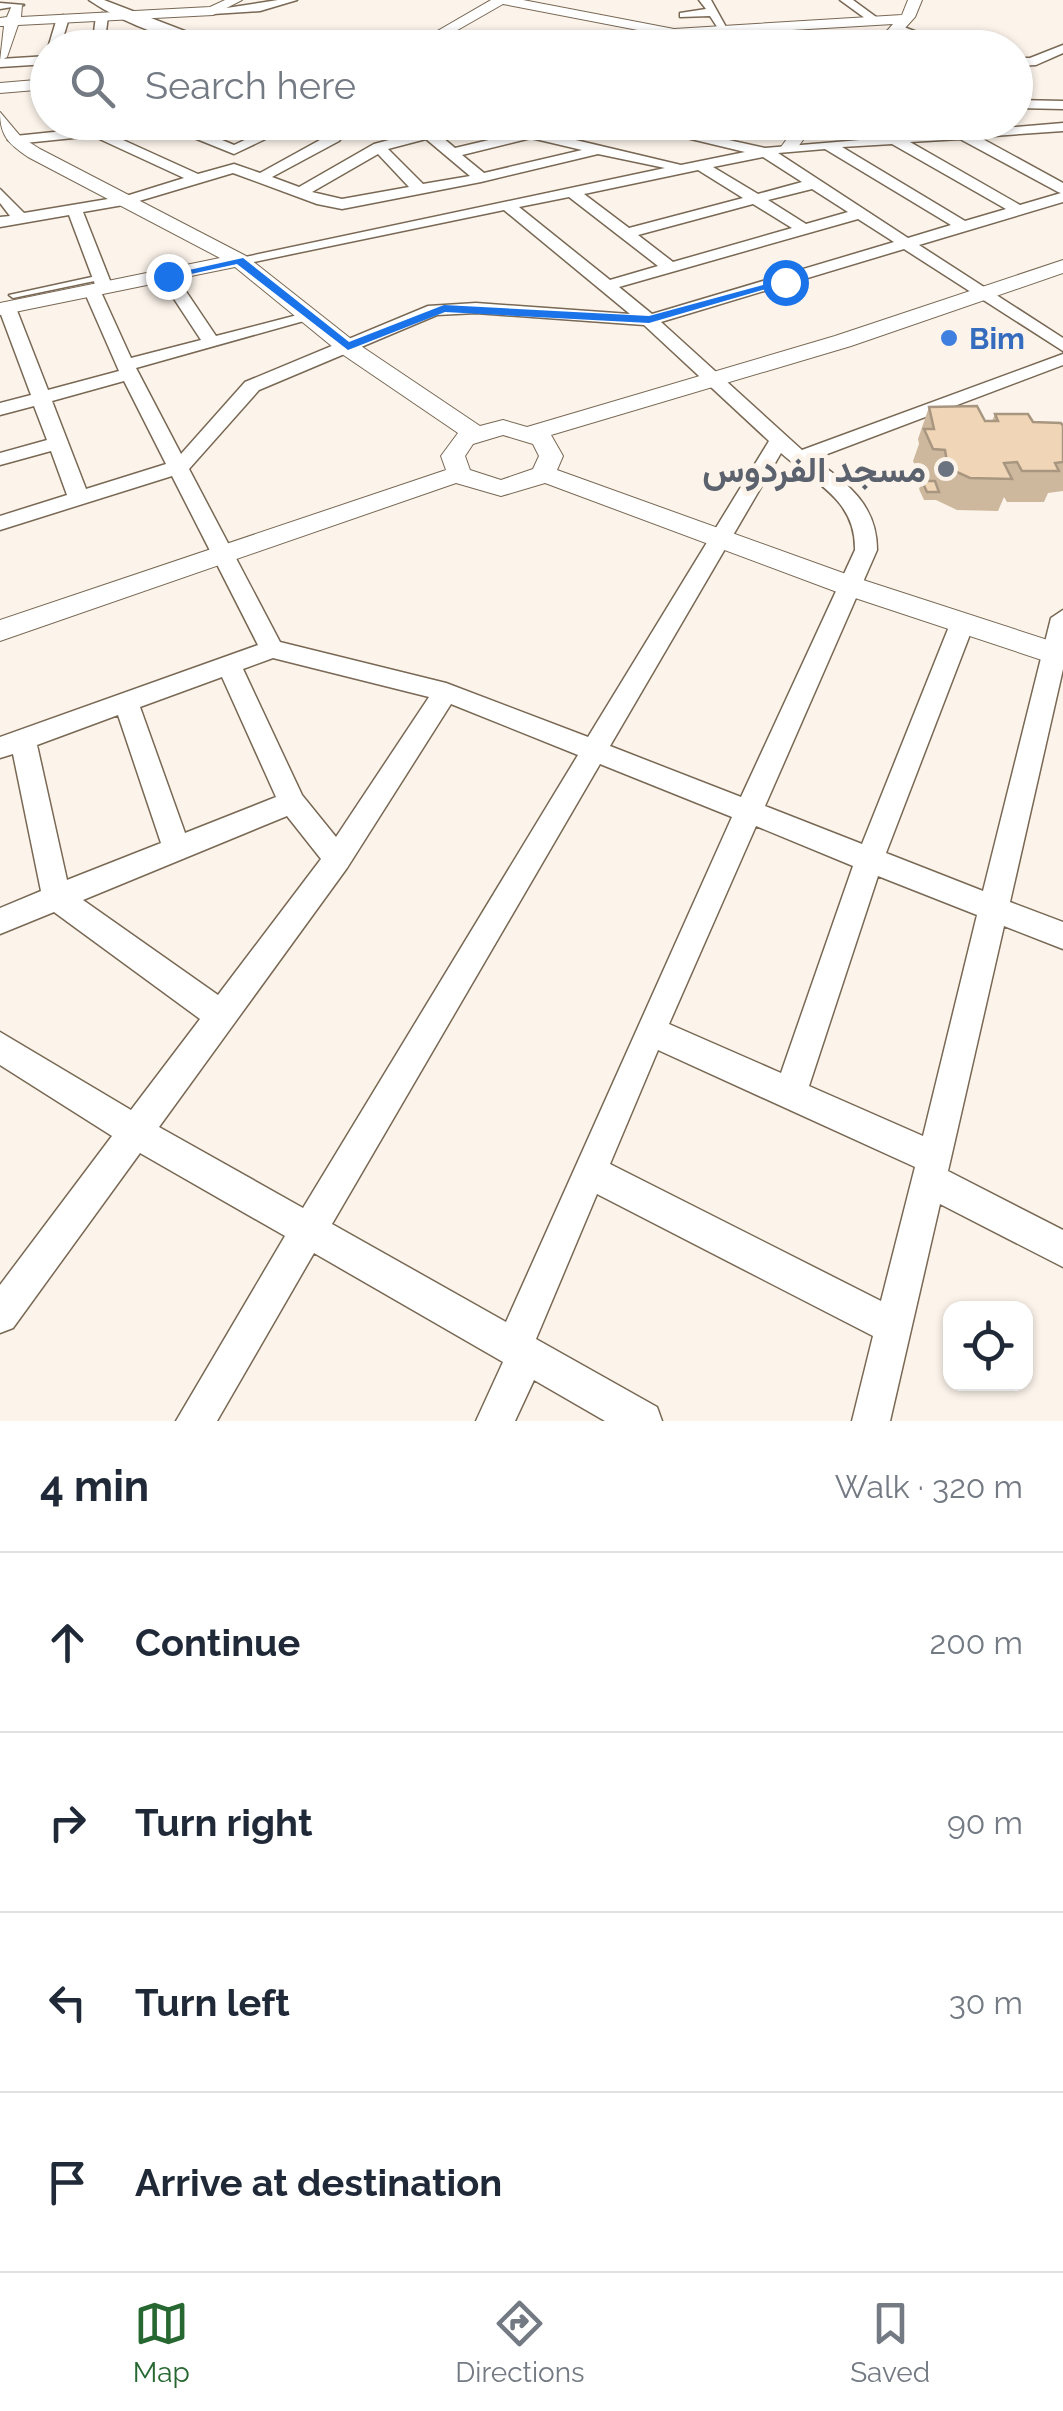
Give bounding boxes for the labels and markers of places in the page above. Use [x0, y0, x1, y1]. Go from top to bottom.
place label: Bim [969, 321, 1025, 356]
marker: Bim [938, 327, 960, 349]
place label: مسجد الفردوس [702, 449, 926, 492]
marker: مسجد الفردوس [935, 458, 957, 480]

